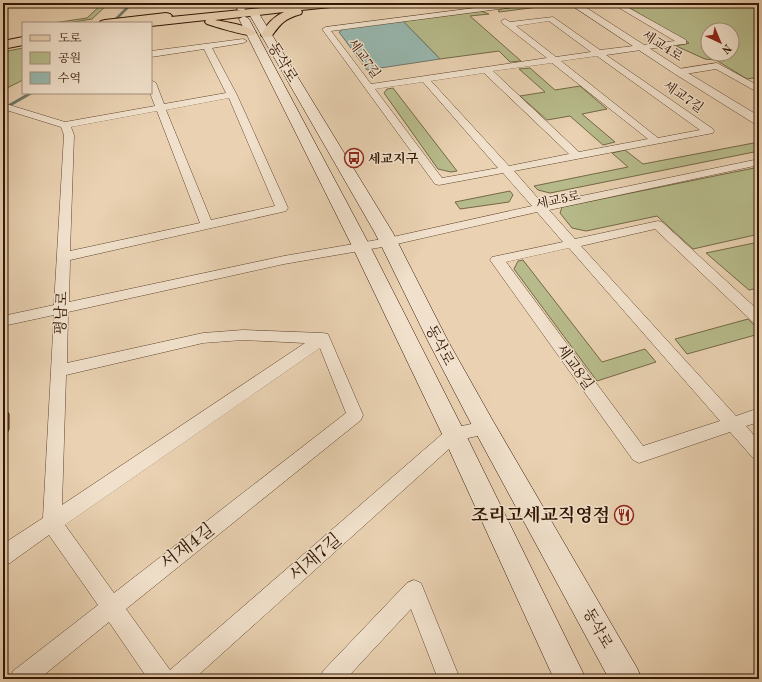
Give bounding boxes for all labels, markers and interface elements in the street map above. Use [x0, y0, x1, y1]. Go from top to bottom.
legend [22, 22, 152, 94]
north arrow [700, 22, 740, 62]
street label: 세교4로 [640, 28, 686, 64]
text: 도로 [58, 32, 82, 45]
street label: 세교7길 [345, 36, 383, 81]
street label: 동삭로 [264, 39, 301, 86]
text: N [719, 41, 733, 55]
text: 공원 [58, 52, 81, 65]
text: 수역 [58, 72, 81, 85]
street label: 세교7길 [661, 78, 706, 116]
bus stop icon: 세교지구 [343, 147, 365, 169]
place label: 세교지구 [368, 151, 419, 166]
street label: 세교5로 [535, 188, 582, 212]
street label: 평남로 [52, 290, 71, 335]
street label: 동삭로 [422, 322, 458, 369]
street label: 세교8길 [552, 341, 597, 393]
restaurant icon: 조리고세교직영점 [613, 504, 635, 526]
place label: 조리고세교직영점 [471, 505, 610, 525]
street label: 서재4길 [157, 520, 218, 573]
street label: 서재7길 [285, 530, 345, 585]
street label: 동삭로 [580, 605, 616, 652]

